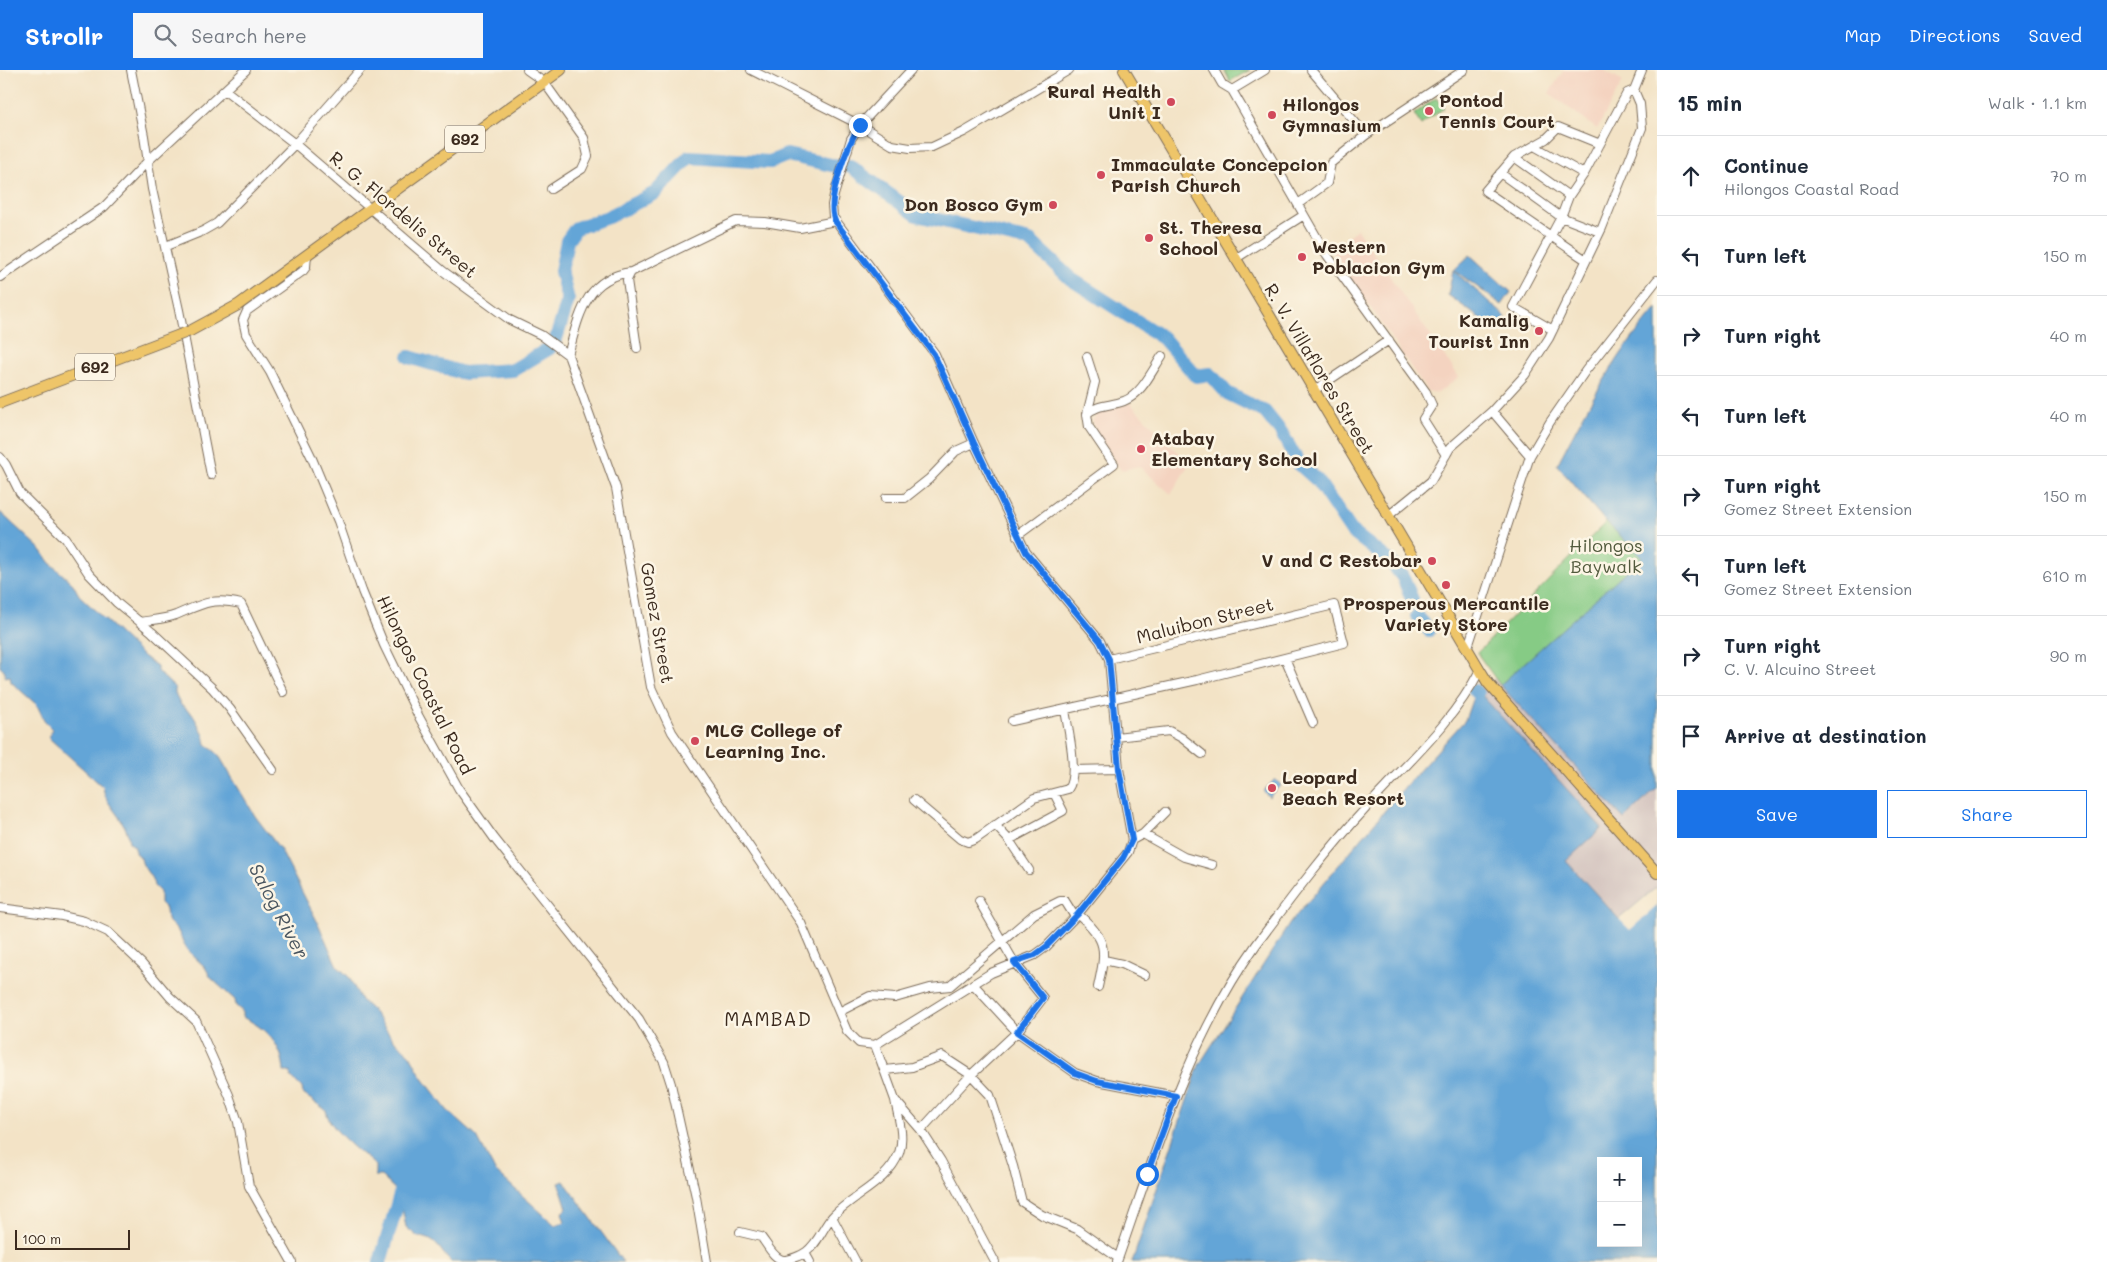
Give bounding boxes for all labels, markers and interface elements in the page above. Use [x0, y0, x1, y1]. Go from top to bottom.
search box [133, 13, 483, 58]
text: Strollr [25, 20, 103, 51]
icon: search [151, 21, 179, 49]
text: Search here [191, 23, 307, 48]
text: Map [1844, 23, 1881, 47]
text: Directions [1909, 23, 2001, 47]
text: Saved [2029, 23, 2082, 47]
place label: Rural Health Unit I [1047, 79, 1161, 124]
place label: Pontod Tennis Court [1439, 88, 1555, 133]
text: 15 min [1677, 89, 1742, 116]
place label: Hilongos Gymnasium [1282, 92, 1381, 137]
text: Walk · 1.1 km [1988, 92, 2087, 113]
marker: Rural Health Unit I [1165, 96, 1177, 108]
marker: Pontod Tennis Court [1423, 105, 1435, 117]
marker: Hilongos Gymnasium [1266, 109, 1278, 121]
route end [849, 114, 872, 137]
road number: 692 [445, 126, 485, 152]
street label: R. G. Flordelis Street [325, 145, 482, 283]
place label: Immaculate Concepcion Parish Church [1111, 152, 1328, 197]
text: Continue [1724, 153, 1809, 178]
icon: ahead [1677, 162, 1705, 190]
text: 70 m [2050, 165, 2087, 186]
marker: Immaculate Concepcion Parish Church [1095, 169, 1107, 181]
text: Hilongos Coastal Road [1724, 178, 1899, 199]
place label: Don Bosco Gym [904, 192, 1043, 216]
marker: Don Bosco Gym [1047, 199, 1059, 211]
place label: St. Theresa School [1159, 215, 1262, 260]
marker: St. Theresa School [1143, 232, 1155, 244]
place label: Western Poblacion Gym [1312, 234, 1445, 279]
icon: left [1677, 242, 1705, 270]
text: Turn left [1724, 243, 1807, 268]
text: 150 m [2043, 245, 2087, 266]
marker: Western Poblacion Gym [1296, 251, 1308, 263]
street label: R. V. Villaflores Street [1259, 279, 1380, 458]
place label: Kamalig Tourist Inn [1428, 308, 1529, 353]
icon: right [1677, 322, 1705, 350]
text: Turn right [1724, 323, 1821, 348]
marker: Kamalig Tourist Inn [1533, 325, 1545, 337]
text: 40 m [2050, 325, 2087, 346]
road number: 692 [75, 354, 115, 380]
icon: left [1677, 402, 1705, 430]
text: Turn left [1724, 403, 1807, 428]
text: 40 m [2050, 405, 2087, 426]
place label: Atabay Elementary School [1151, 426, 1317, 471]
marker: Atabay Elementary School [1135, 443, 1147, 455]
text: Turn right [1724, 473, 1821, 498]
icon: right [1677, 482, 1705, 510]
text: 150 m [2043, 485, 2087, 506]
text: Gomez Street Extension [1724, 498, 1912, 519]
park label: Hilongos Baywalk [1569, 533, 1643, 578]
place label: V and C Restobar [1261, 548, 1422, 572]
text: Turn left [1724, 553, 1807, 578]
marker: V and C Restobar [1426, 555, 1438, 567]
street label: Gomez Street [636, 560, 680, 685]
icon: left [1677, 562, 1705, 590]
text: 610 m [2042, 565, 2087, 586]
text: Gomez Street Extension [1724, 578, 1912, 599]
marker: Prosperous Mercantile Variety Store [1440, 579, 1452, 591]
street label: Hilongos Coastal Road [372, 591, 480, 778]
street label: Maluibon Street [1134, 591, 1276, 649]
place label: Prosperous Mercantile Variety Store [1343, 591, 1549, 636]
text: Turn right [1724, 633, 1821, 658]
icon: right [1677, 642, 1705, 670]
text: 90 m [2050, 645, 2087, 666]
text: C. V. Alcuino Street [1724, 658, 1876, 679]
place label: MLG College of Learning Inc. [705, 718, 842, 763]
icon: arrive [1677, 722, 1705, 750]
text: Arrive at destination [1724, 723, 1927, 748]
marker: MLG College of Learning Inc. [689, 735, 701, 747]
place label: Leopard Beach Resort [1282, 765, 1404, 810]
marker: Leopard Beach Resort [1266, 782, 1278, 794]
button: Save [1677, 790, 1877, 838]
button: Share [1887, 790, 2087, 838]
water label: Salog River [244, 859, 315, 963]
district label: MAMBAD [724, 1006, 812, 1031]
map controls [1597, 1157, 1642, 1247]
button: + [1597, 1157, 1642, 1202]
route start [1136, 1163, 1159, 1186]
button: − [1597, 1202, 1642, 1247]
scale bar [15, 1227, 130, 1250]
text: 100 m [22, 1229, 61, 1248]

